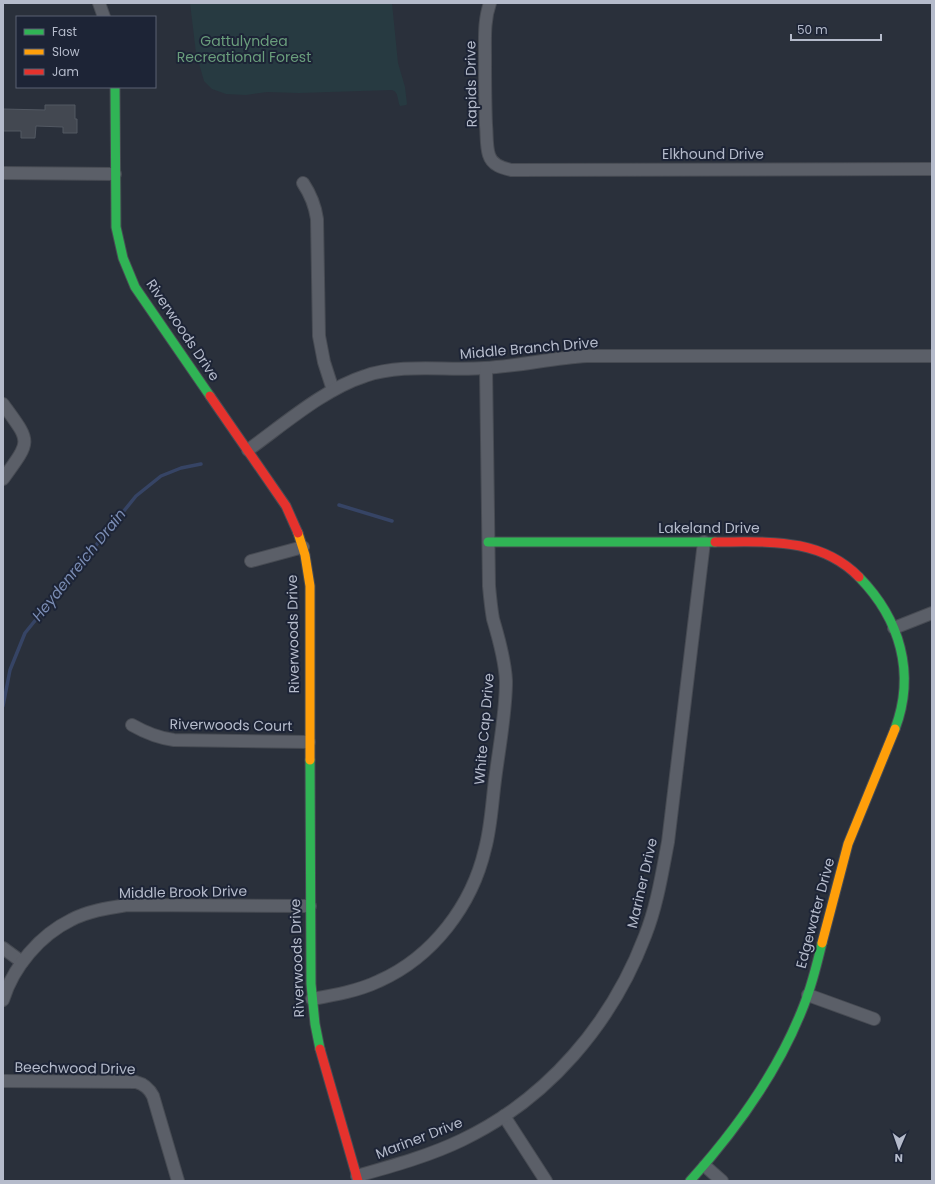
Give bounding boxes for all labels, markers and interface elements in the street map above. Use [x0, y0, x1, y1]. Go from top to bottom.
legend [16, 16, 156, 88]
scale bar [791, 16, 881, 42]
text: 50 m [797, 21, 828, 38]
text: Fast [52, 23, 77, 40]
park label: Gattulyndea Recreational Forest [177, 31, 311, 67]
street label: Rapids Drive [460, 40, 482, 127]
text: Slow [52, 43, 80, 60]
text: Jam [52, 63, 79, 80]
street label: Elkhound Drive [662, 144, 764, 164]
street label: Riverwoods Drive [142, 275, 225, 385]
street label: Middle Branch Drive [459, 332, 599, 364]
water label: Heydenreich Drain [27, 504, 130, 625]
street label: Lakeland Drive [658, 518, 760, 538]
street label: Riverwoods Drive [282, 574, 304, 694]
street label: White Cap Drive [469, 672, 499, 786]
street label: Riverwoods Court [169, 714, 293, 736]
street label: Mariner Drive [622, 836, 662, 930]
street label: Edgewater Drive [791, 855, 839, 970]
street label: Middle Brook Drive [119, 881, 248, 903]
street label: Riverwoods Drive [285, 898, 309, 1018]
street label: Beechwood Drive [14, 1057, 136, 1079]
street label: Mariner Drive [373, 1112, 466, 1164]
north arrow [879, 1128, 919, 1168]
text: N [894, 1150, 903, 1166]

